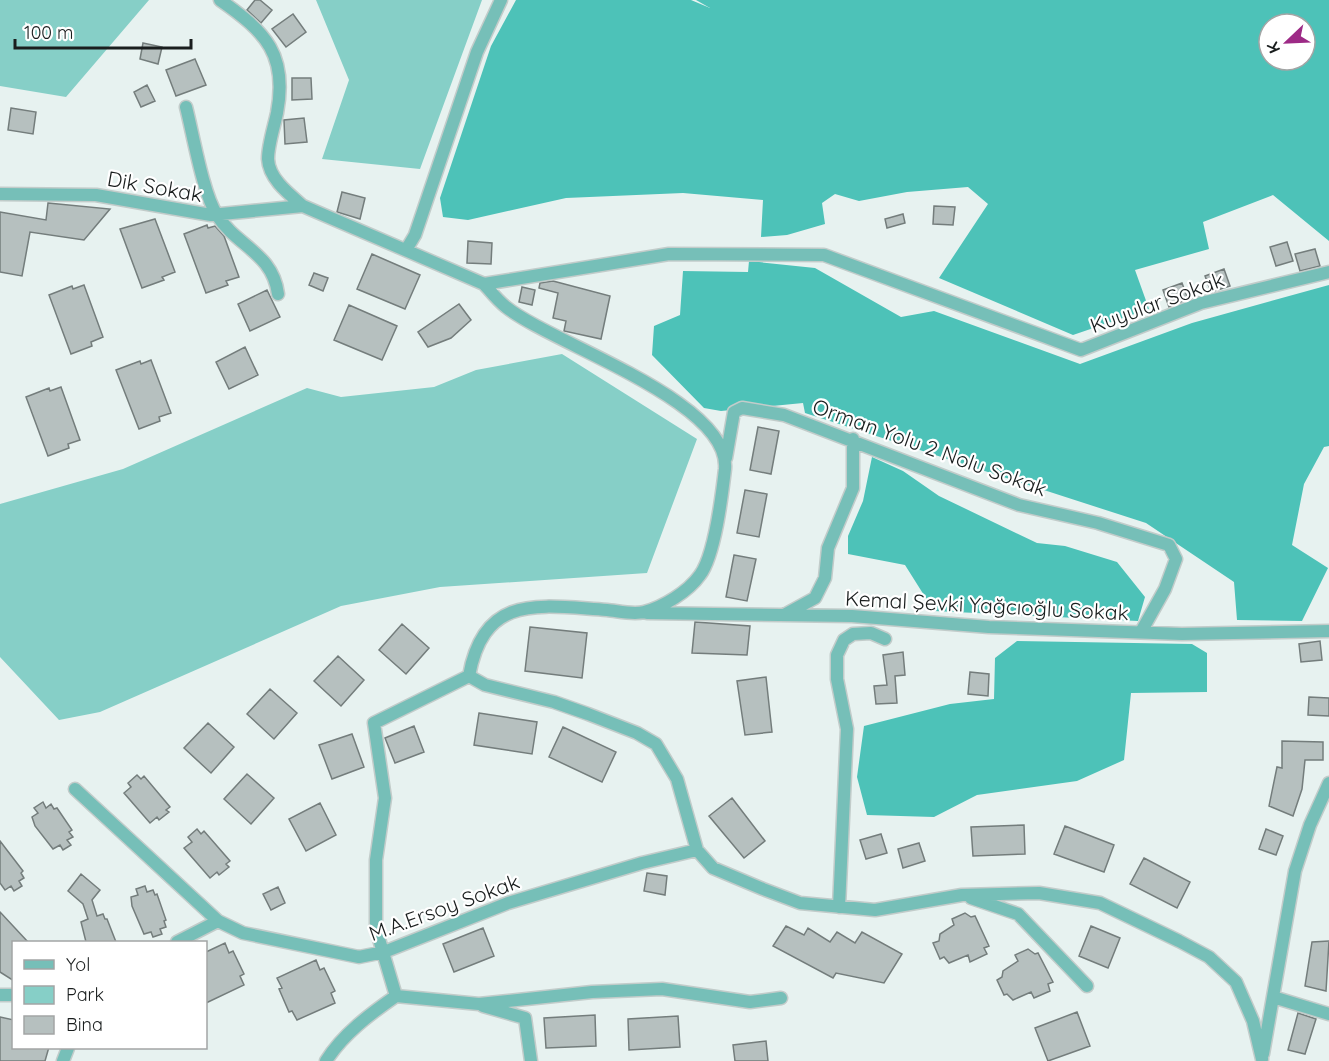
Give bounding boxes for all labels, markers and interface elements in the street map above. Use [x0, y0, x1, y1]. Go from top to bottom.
scale bar [15, 12, 190, 50]
north arrow [1257, 12, 1317, 72]
text: 100 m [24, 21, 73, 44]
text: K [1262, 39, 1284, 57]
street label: Dik Sokak [105, 165, 205, 207]
street label: Kuyular Sokak [1086, 266, 1228, 338]
street label: Orman Yolu 2 Nolu Sokak [809, 393, 1051, 501]
street label: Kemal Şevki Yağcıoğlu Sokak [844, 585, 1130, 625]
street label: M.A.Ersoy Sokak [365, 868, 523, 946]
legend [12, 941, 207, 1049]
text: Yol [66, 953, 90, 976]
text: Park [66, 983, 104, 1006]
text: Bina [66, 1013, 103, 1036]

